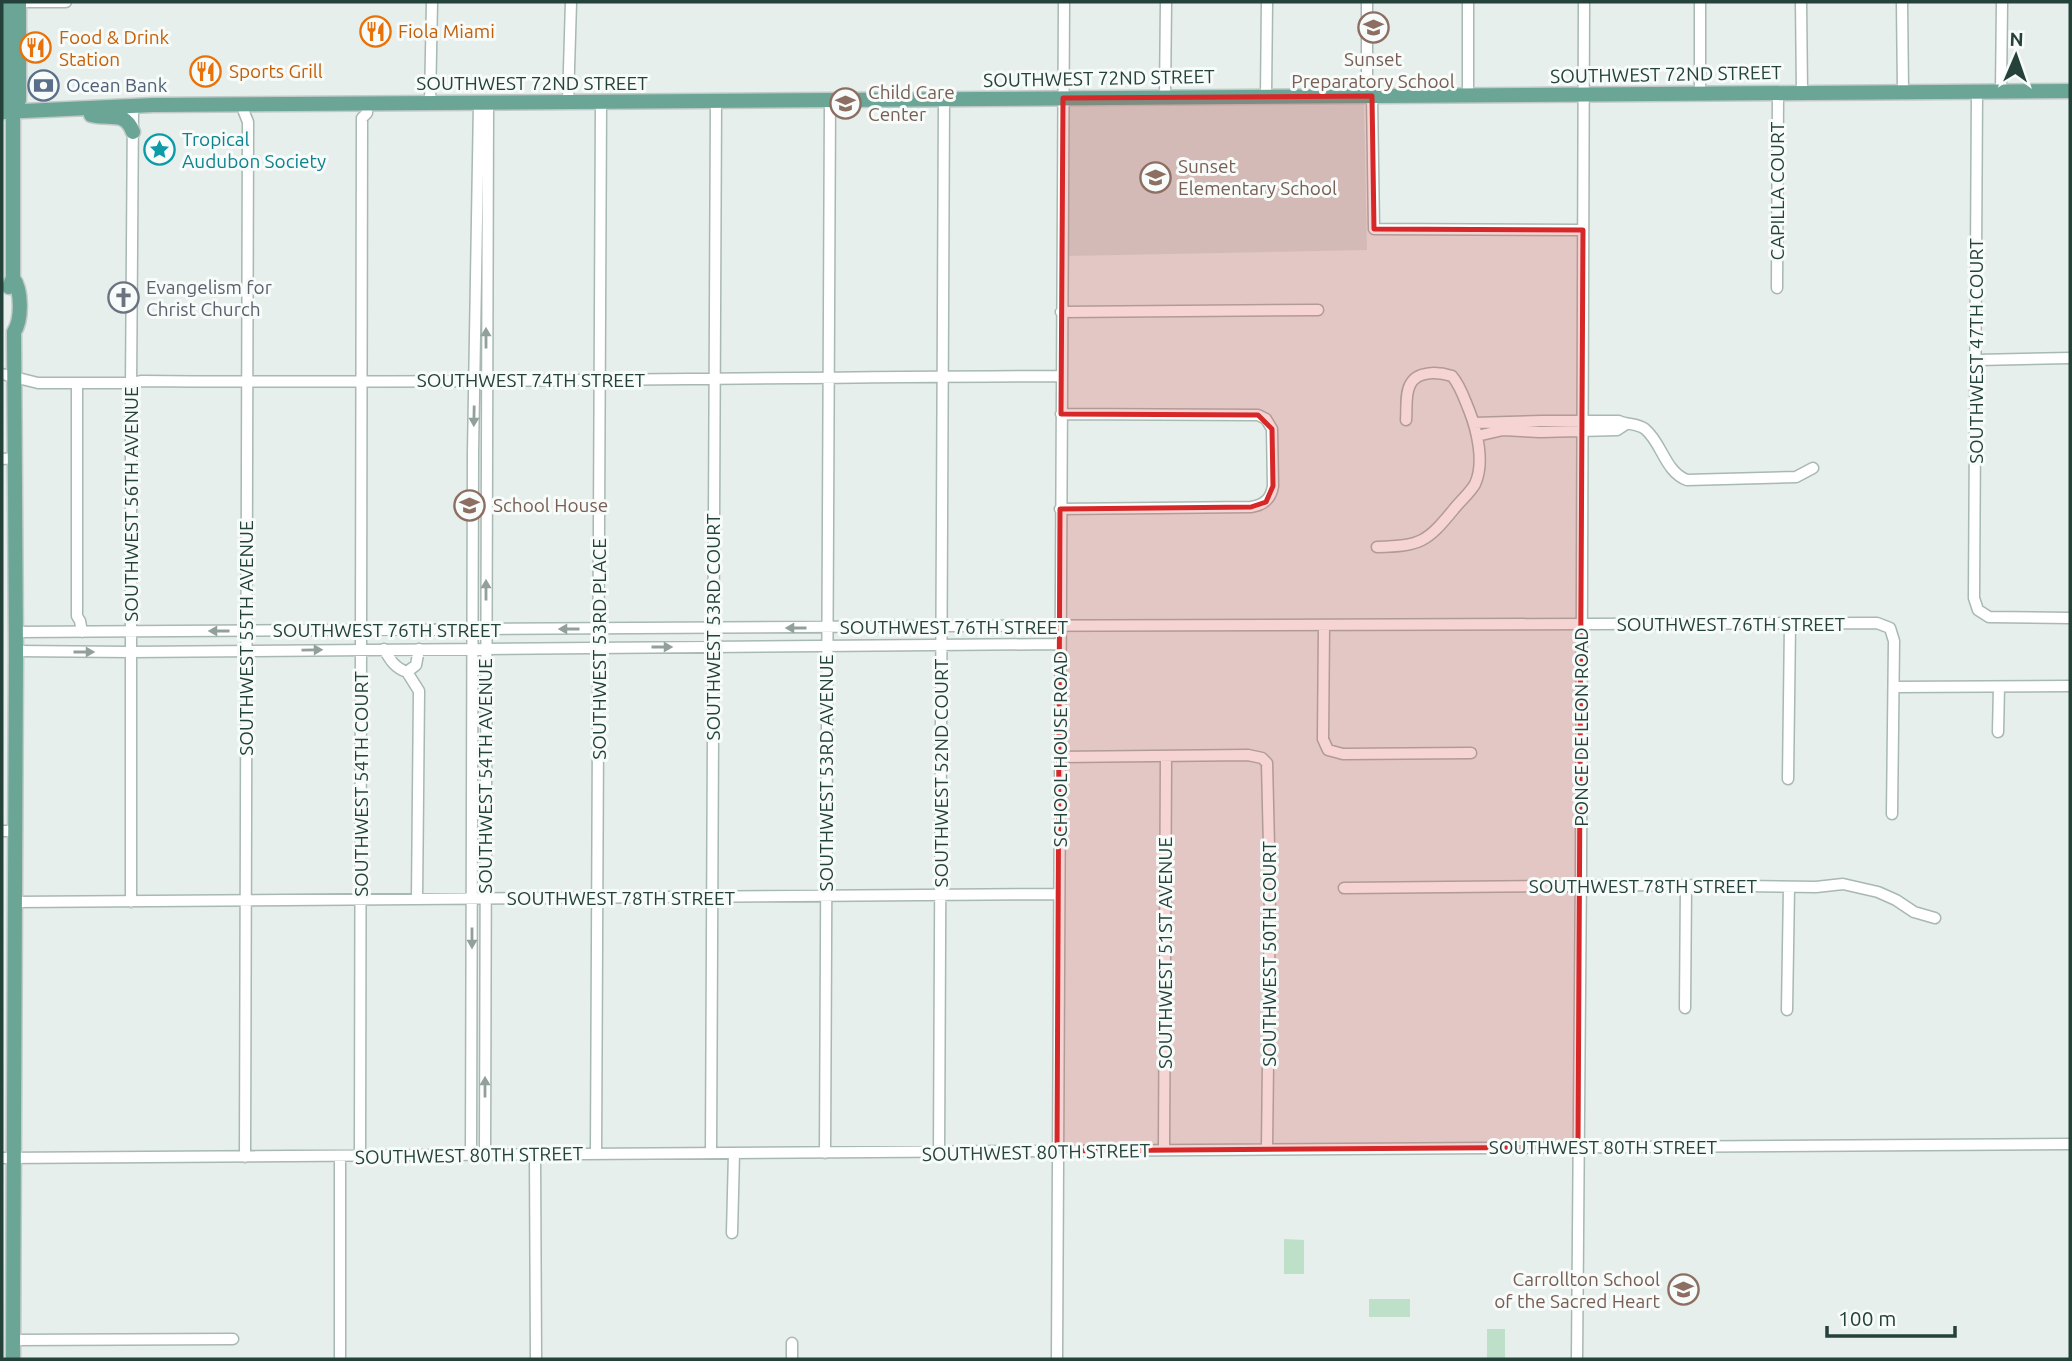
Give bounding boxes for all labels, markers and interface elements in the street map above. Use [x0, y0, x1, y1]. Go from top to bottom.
school or university icon: Sunset Preparatory School [1356, 11, 1390, 45]
restaurant icon: Fiola Miami [358, 14, 392, 48]
place label: Fiola Miami [398, 20, 495, 42]
north arrow [1981, 21, 2051, 91]
place label: Food & Drink Station [59, 26, 170, 70]
text: N [2009, 28, 2024, 50]
restaurant icon: Food & Drink Station [19, 31, 53, 65]
place label: Sunset Preparatory School [1291, 48, 1455, 92]
restaurant icon: Sports Grill [189, 54, 223, 88]
place label: Sports Grill [229, 60, 323, 82]
street label: SOUTHWEST 72ND STREET [1550, 61, 1782, 87]
street label: SOUTHWEST 72ND STREET [983, 65, 1215, 91]
bank icon: Ocean Bank [26, 68, 60, 102]
street label: SOUTHWEST 72ND STREET [416, 72, 648, 94]
place label: Ocean Bank [66, 74, 168, 96]
place label: Child Care Center [868, 81, 955, 125]
school or university icon: Child Care Center [828, 86, 862, 120]
street label: CAPILLA COURT [1766, 121, 1788, 260]
place label: Tropical Audubon Society [182, 128, 326, 172]
place icon: Tropical Audubon Society [142, 133, 176, 167]
place label: Sunset Elementary School [1178, 155, 1337, 199]
school or university icon: Sunset Elementary School [1138, 160, 1172, 194]
street label: SOUTHWEST 47TH COURT [1965, 238, 1987, 464]
place label: Evangelism for Christ Church [146, 276, 272, 320]
church icon: Evangelism for Christ Church [106, 281, 140, 315]
one-way arrow [481, 327, 492, 349]
street label: SOUTHWEST 74TH STREET [417, 369, 646, 391]
street label: SOUTHWEST 56TH AVENUE [120, 386, 142, 622]
one-way arrow [468, 405, 480, 427]
school or university icon: School House [453, 488, 487, 522]
place label: School House [493, 494, 608, 516]
street label: SOUTHWEST 53RD COURT [702, 513, 724, 741]
street label: SOUTHWEST 55TH AVENUE [235, 520, 257, 756]
street label: SOUTHWEST 53RD PLACE [588, 538, 610, 760]
one-way arrow [480, 579, 492, 601]
street label: SOUTHWEST 76TH STREET [1617, 613, 1846, 635]
street label: SOUTHWEST 76TH STREET [840, 616, 1069, 638]
street label: SOUTHWEST 76TH STREET [273, 619, 502, 641]
one-way arrow [785, 622, 807, 634]
one-way arrow [557, 623, 579, 635]
one-way arrow [207, 625, 229, 637]
street label: PONCE DE LEON ROAD [1570, 627, 1592, 827]
one-way arrow [651, 641, 673, 653]
one-way arrow [301, 644, 323, 656]
one-way arrow [74, 646, 96, 658]
street label: SCHOOL HOUSE ROAD [1049, 651, 1071, 847]
street label: SOUTHWEST 53RD AVENUE [815, 655, 837, 891]
street label: SOUTHWEST 54TH AVENUE [474, 658, 496, 894]
street label: SOUTHWEST 52ND COURT [930, 658, 952, 887]
street label: SOUTHWEST 54TH COURT [350, 671, 372, 897]
street label: SOUTHWEST 51ST AVENUE [1154, 837, 1176, 1069]
street label: SOUTHWEST 50TH COURT [1258, 841, 1280, 1067]
street label: SOUTHWEST 78TH STREET [1529, 875, 1758, 897]
street label: SOUTHWEST 78TH STREET [507, 887, 736, 909]
one-way arrow [466, 927, 478, 949]
one-way arrow [479, 1076, 491, 1098]
street label: SOUTHWEST 80TH STREET [1489, 1136, 1718, 1158]
street label: SOUTHWEST 80TH STREET [922, 1139, 1151, 1165]
street label: SOUTHWEST 80TH STREET [355, 1142, 584, 1168]
place label: Carrollton School of the Sacred Heart [1494, 1268, 1661, 1312]
school or university icon: Carrollton School of the Sacred Heart [1666, 1273, 1700, 1307]
scale bar [1827, 1294, 1955, 1338]
text: 100 m [1838, 1306, 1896, 1330]

